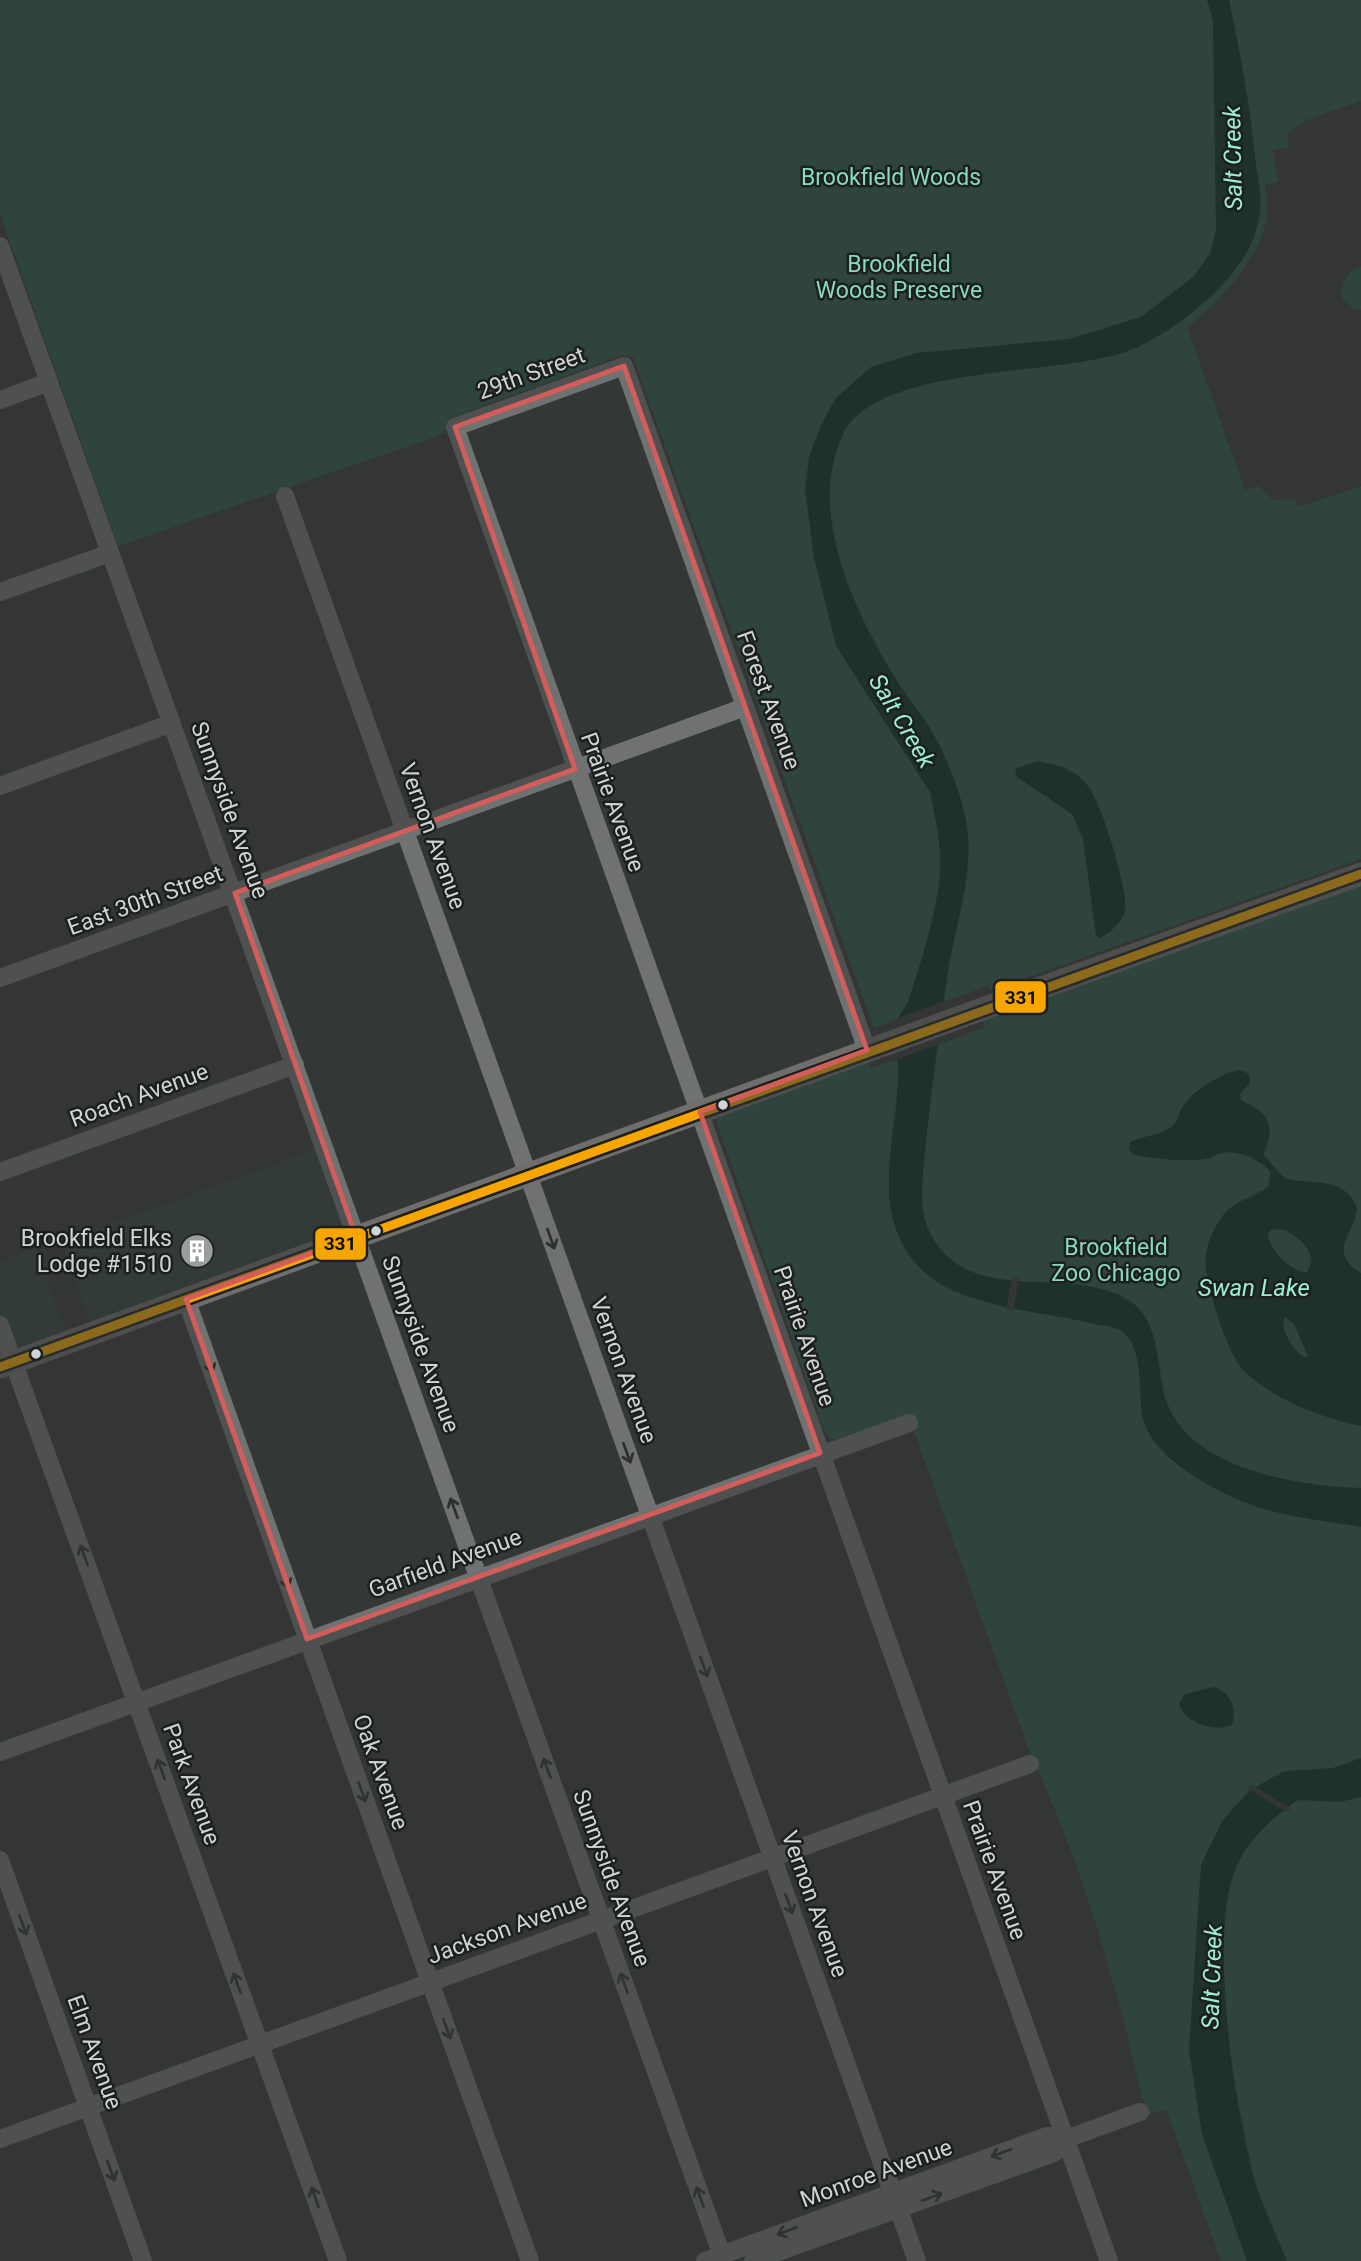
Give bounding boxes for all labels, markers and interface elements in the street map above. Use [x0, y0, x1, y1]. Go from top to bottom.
water label: Salt Creek [1218, 104, 1248, 211]
park label: Brookfield Woods [801, 164, 981, 191]
park label: Brookfield Woods Preserve [816, 251, 982, 304]
street label: 29th Street [474, 342, 589, 405]
street label: Forest Avenue [731, 627, 806, 773]
water label: Salt Creek [863, 669, 942, 774]
street label: Sunnyside Avenue [185, 718, 274, 902]
street label: Prairie Avenue [575, 729, 650, 876]
street label: Vernon Avenue [394, 759, 471, 913]
street label: East 30th Street [64, 860, 226, 941]
line badge: 331 [994, 980, 1047, 1014]
text: 331 [1005, 986, 1037, 1009]
street label: Roach Avenue [66, 1058, 212, 1133]
unlabelled marker [716, 1098, 730, 1112]
unlabelled marker [369, 1224, 383, 1238]
place label: Brookfield Elks Lodge #1510 [21, 1225, 172, 1278]
line badge: 331 [314, 1227, 367, 1261]
one-way arrow [545, 1227, 558, 1249]
building icon: Brookfield Elks Lodge #1510 [178, 1232, 216, 1270]
text: 331 [324, 1232, 356, 1255]
park label: Brookfield Zoo Chicago [1051, 1234, 1181, 1287]
street label: Sunnyside Avenue [376, 1252, 465, 1436]
street label: Prairie Avenue [768, 1263, 841, 1410]
water label: Swan Lake [1198, 1274, 1310, 1302]
street label: Vernon Avenue [585, 1293, 662, 1447]
unlabelled marker [29, 1347, 43, 1361]
one-way arrow [204, 1352, 216, 1374]
one-way arrow [622, 1441, 634, 1463]
one-way arrow [447, 1498, 459, 1520]
street label: Garfield Avenue [365, 1523, 525, 1604]
one-way arrow [76, 1544, 89, 1566]
one-way arrow [280, 1566, 292, 1588]
one-way arrow [699, 1656, 711, 1678]
street label: Oak Avenue [347, 1711, 414, 1834]
street label: Park Avenue [157, 1720, 226, 1849]
one-way arrow [154, 1758, 166, 1780]
one-way arrow [540, 1758, 552, 1780]
one-way arrow [357, 1780, 369, 1802]
street label: Sunnyside Avenue [567, 1786, 656, 1970]
street label: Prairie Avenue [957, 1797, 1032, 1944]
street label: Vernon Avenue [776, 1827, 853, 1981]
street label: Jackson Avenue [424, 1887, 590, 1970]
one-way arrow [784, 1893, 796, 1915]
one-way arrow [18, 1913, 30, 1935]
water label: Salt Creek [1196, 1923, 1228, 2030]
one-way arrow [230, 1972, 242, 1994]
one-way arrow [617, 1972, 629, 1994]
street label: Elm Avenue [61, 1991, 128, 2113]
one-way arrow [442, 2017, 454, 2039]
street label: Monroe Avenue [797, 2133, 956, 2213]
one-way arrow [990, 2148, 1012, 2161]
one-way arrow [106, 2159, 118, 2181]
one-way arrow [307, 2186, 320, 2208]
one-way arrow [693, 2186, 706, 2208]
one-way arrow [921, 2190, 943, 2202]
one-way arrow [776, 2226, 798, 2238]

